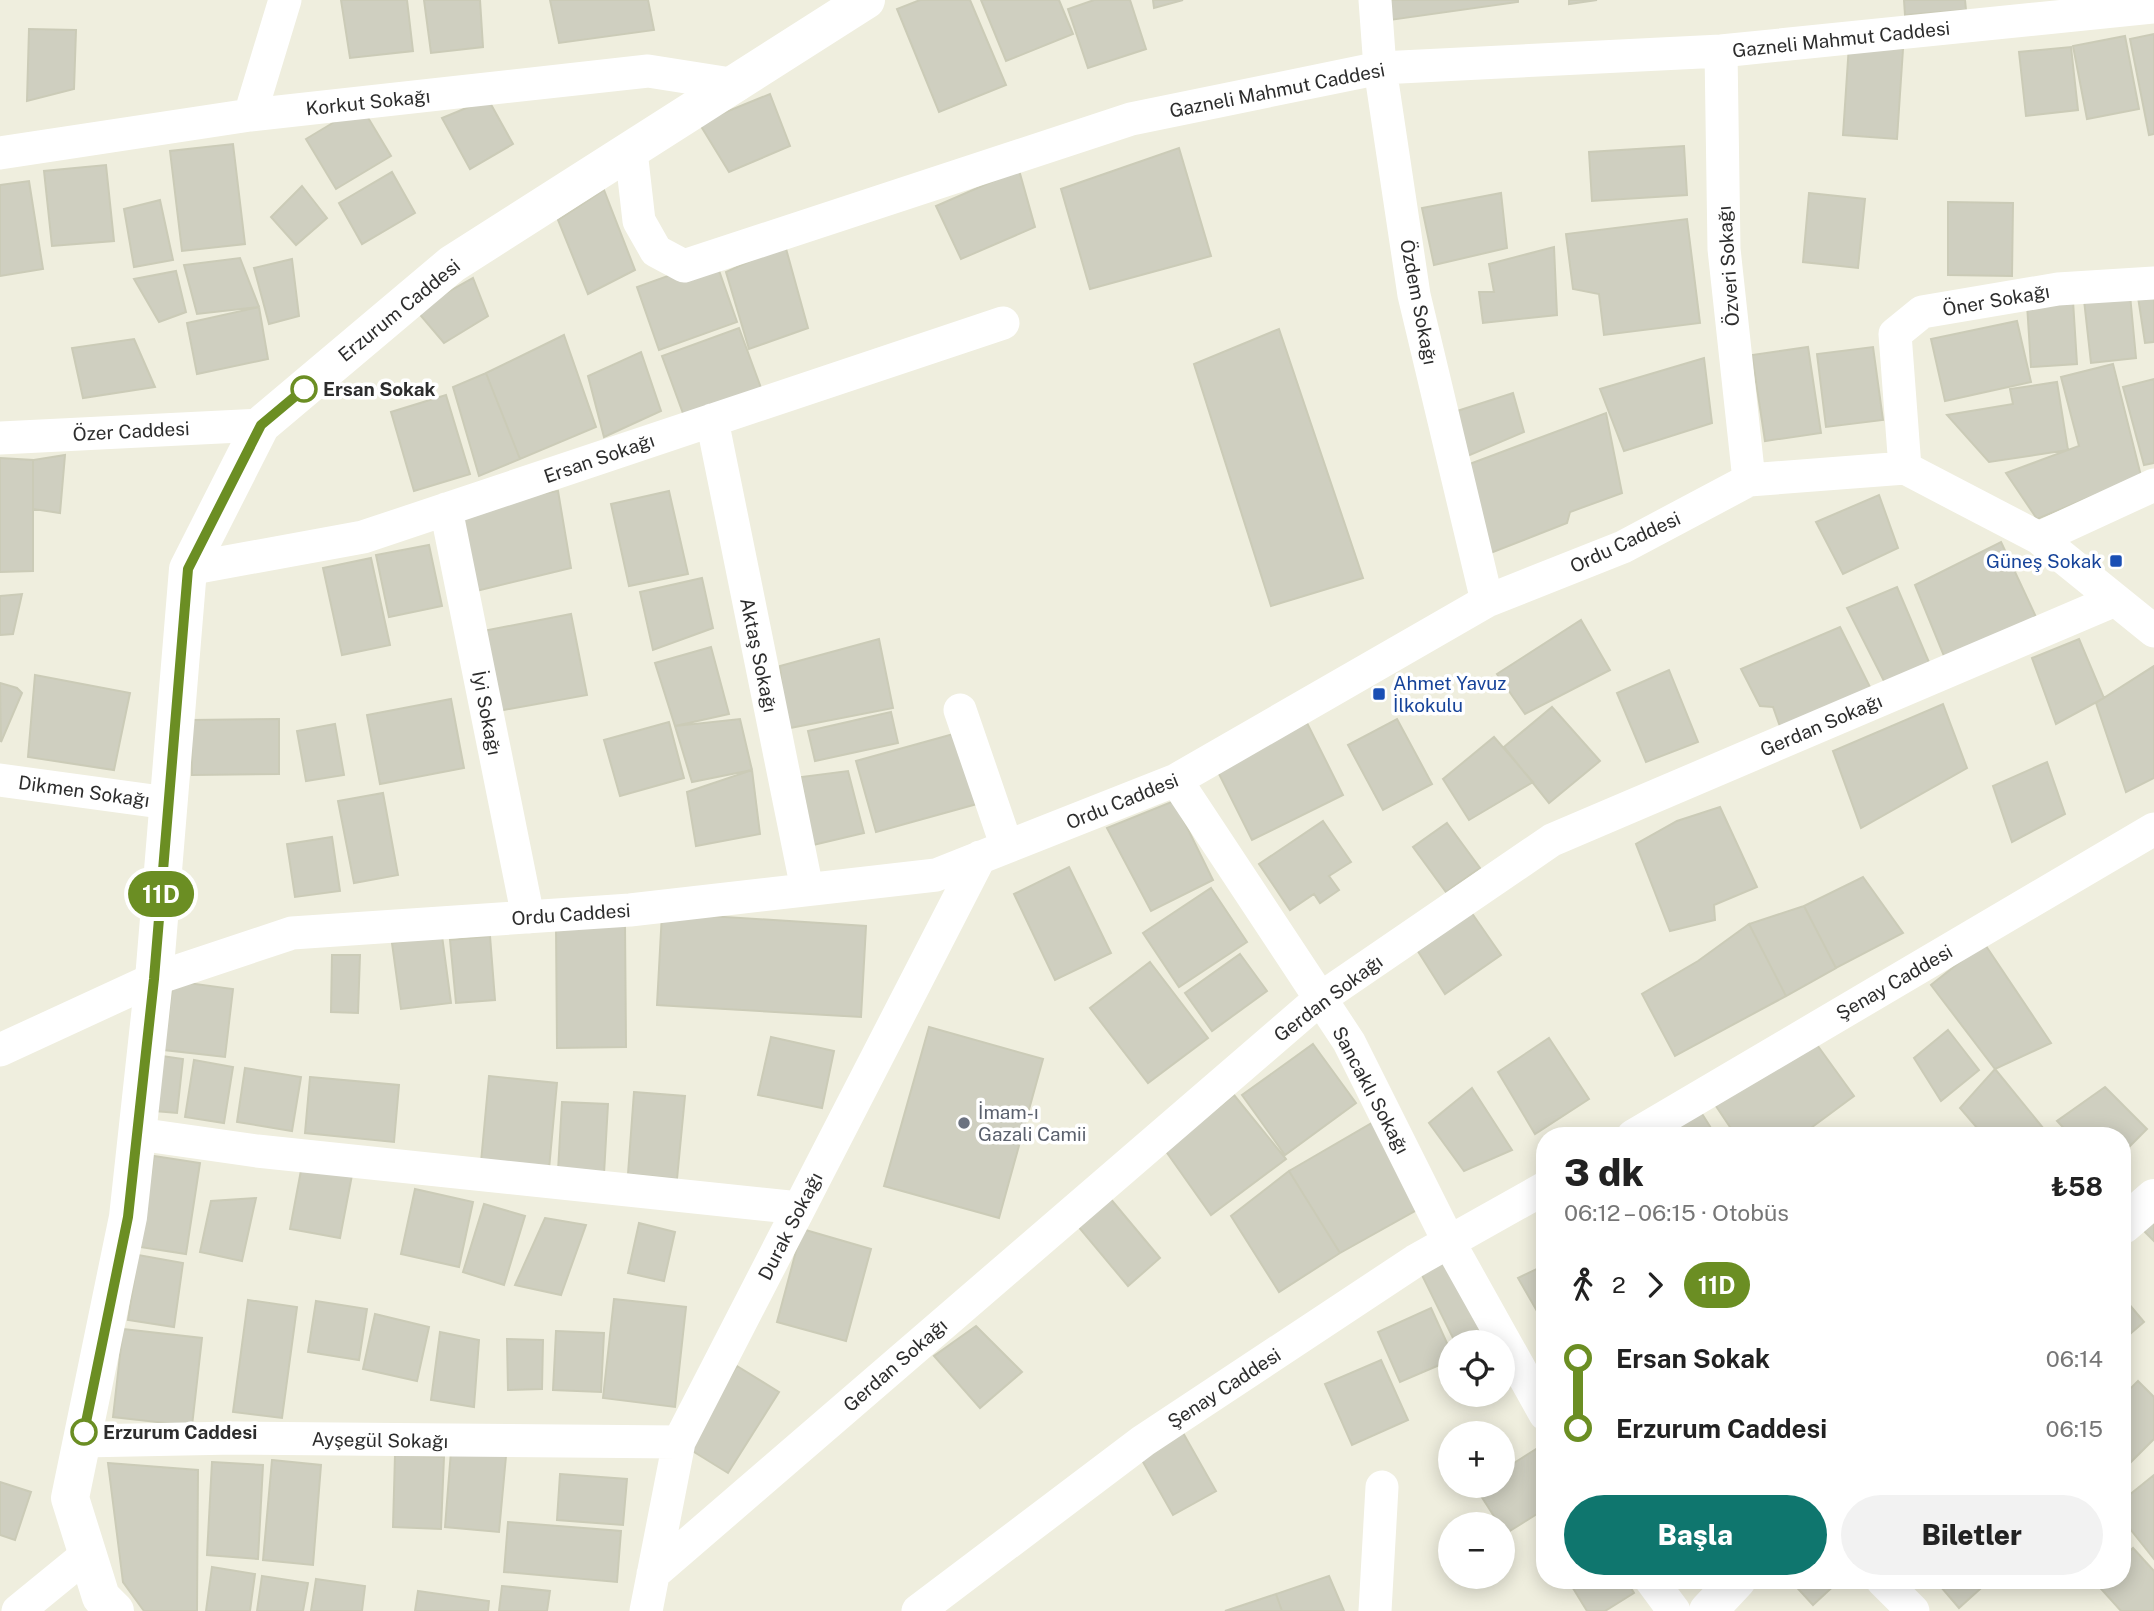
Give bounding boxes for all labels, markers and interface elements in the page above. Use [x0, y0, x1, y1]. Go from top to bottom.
street label: Gazneli Mahmut Caddesi [1731, 17, 1951, 61]
street label: Gazneli Mahmut Caddesi [1167, 58, 1387, 122]
street label: Korkut Sokağı [305, 85, 431, 119]
street label: Özveri Sokağı [1713, 205, 1743, 327]
street label: Özdem Sokağı [1396, 238, 1442, 366]
street label: Erzurum Caddesi [334, 254, 464, 366]
street label: Öner Sokağı [1941, 280, 2051, 320]
marker: Ersan Sokak [291, 376, 317, 402]
place label: Ersan Sokak [323, 378, 436, 400]
street label: Özer Caddesi [72, 417, 190, 445]
street label: Ersan Sokağı [541, 429, 657, 487]
street label: Ordu Caddesi [1566, 507, 1684, 577]
place label: Güneş Sokak [1986, 550, 2102, 572]
marker: Güneş Sokak [2108, 553, 2124, 569]
street label: Aktaş Sokağı [736, 596, 782, 714]
street label: İyi Sokağı [468, 669, 506, 757]
place label: Ahmet Yavuz İlkokulu [1393, 672, 1506, 716]
marker: Ahmet Yavuz İlkokulu [1371, 686, 1387, 702]
street label: Gerdan Sokağı [1757, 689, 1885, 761]
street label: Ordu Caddesi [1063, 768, 1181, 834]
street label: Dikmen Sokağı [17, 771, 151, 811]
line badge: 11D [121, 871, 201, 917]
text: 11D [142, 880, 180, 908]
street label: Ordu Caddesi [511, 899, 631, 929]
street label: Şenay Caddesi [1832, 940, 1956, 1024]
street label: Gerdan Sokağı [1269, 950, 1387, 1046]
street label: Sancaklı Sokağı [1328, 1022, 1414, 1158]
place label: İmam-ı Gazali Camii [978, 1101, 1086, 1145]
marker: İmam-ı Gazali Camii [956, 1115, 972, 1131]
text: 3 dk [1564, 1150, 1644, 1195]
street label: Durak Sokağı [753, 1168, 827, 1284]
text: ₺58 [2051, 1171, 2103, 1202]
text: 06:12 – 06:15 · Otobüs [1564, 1199, 1789, 1226]
icon: walk [1564, 1266, 1602, 1304]
icon: forward [1636, 1266, 1674, 1304]
text: 2 [1612, 1271, 1626, 1298]
text: 11D [1698, 1271, 1736, 1299]
street label: Gerdan Sokağı [839, 1314, 951, 1416]
map controls [1438, 1330, 1515, 1589]
button: locate [1438, 1330, 1515, 1407]
street label: Şenay Caddesi [1163, 1343, 1285, 1433]
text: Ersan Sokak [1616, 1343, 1770, 1374]
text: 06:14 [2046, 1345, 2103, 1372]
text: Erzurum Caddesi [1616, 1413, 1827, 1444]
text: 06:15 [2045, 1415, 2103, 1442]
marker: Erzurum Caddesi [71, 1419, 97, 1445]
place label: Erzurum Caddesi [103, 1421, 257, 1443]
button: + [1438, 1421, 1515, 1498]
street label: Ayşegül Sokağı [312, 1428, 448, 1452]
button: Başla [1564, 1495, 1827, 1575]
button: Biletler [1841, 1495, 2103, 1575]
button: − [1438, 1512, 1515, 1589]

